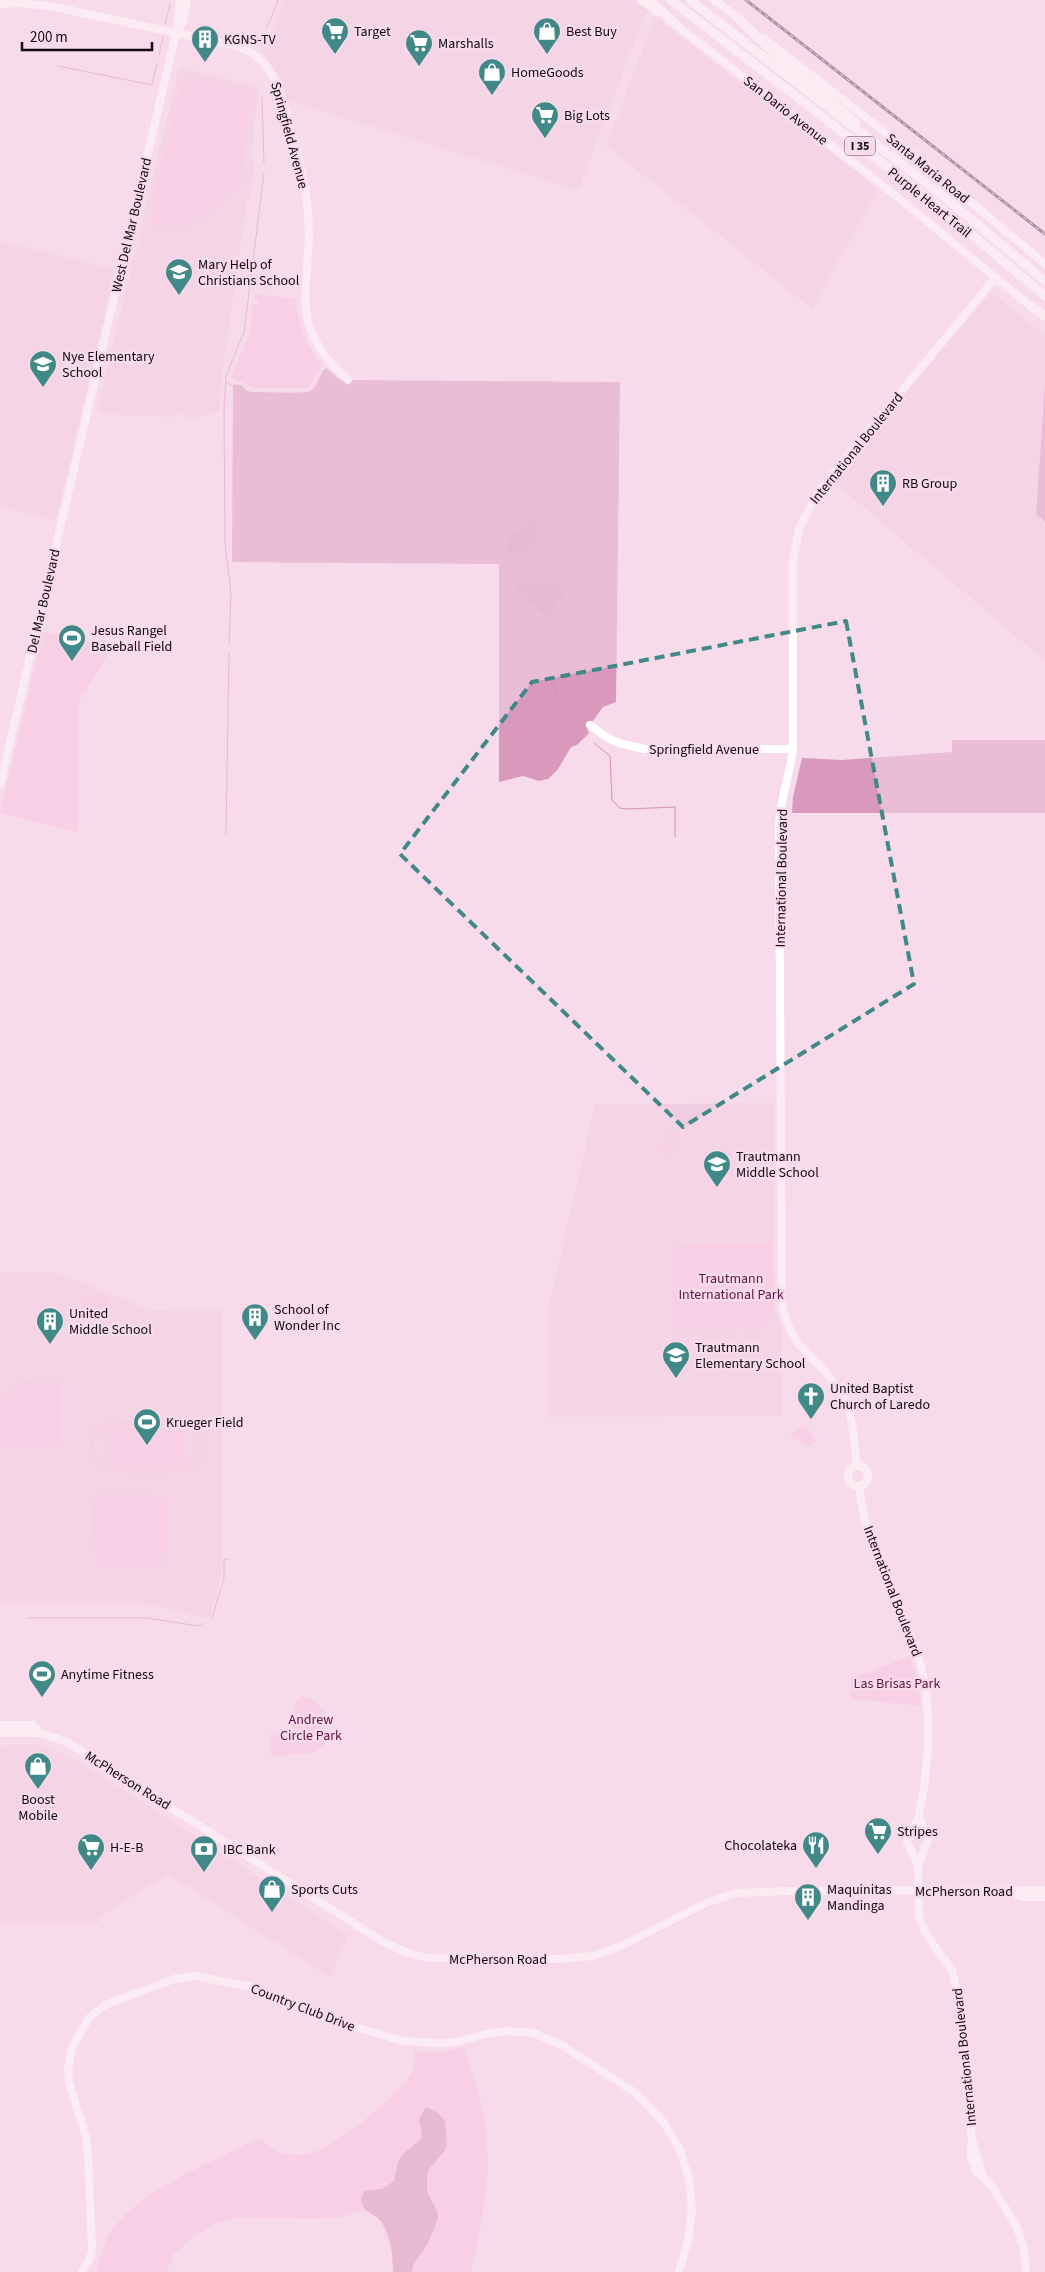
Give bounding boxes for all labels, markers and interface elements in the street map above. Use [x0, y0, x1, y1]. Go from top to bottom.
supermarket icon: Target [320, 16, 350, 55]
shop icon: Best Buy [532, 16, 562, 55]
scale bar [22, 20, 152, 52]
place label: Target [354, 22, 391, 42]
place label: Best Buy [566, 22, 617, 42]
building icon: KGNS-TV [190, 24, 220, 63]
text: 200 m [30, 27, 68, 48]
supermarket icon: Marshalls [404, 28, 434, 67]
place label: KGNS-TV [224, 30, 276, 50]
place label: Marshalls [438, 34, 494, 54]
shop icon: HomeGoods [477, 57, 507, 96]
place label: HomeGoods [511, 63, 584, 83]
street label: San Dario Avenue [739, 71, 832, 150]
street label: Springfield Avenue [265, 80, 313, 191]
supermarket icon: Big Lots [530, 100, 560, 139]
place label: Big Lots [564, 106, 610, 126]
street label: Santa Maria Road [881, 129, 973, 209]
road number: I 35 [845, 136, 875, 156]
street label: West Del Mar Boulevard [107, 156, 157, 295]
street label: Purple Heart Trail [883, 163, 976, 243]
place label: Mary Help of Christians School [198, 255, 300, 291]
school or university icon: Mary Help of Christians School [164, 257, 194, 296]
place label: Nye Elementary School [62, 347, 155, 383]
school or university icon: Nye Elementary School [28, 349, 58, 388]
street label: International Boulevard [805, 388, 908, 509]
building icon: RB Group [868, 468, 898, 507]
place label: RB Group [902, 474, 958, 494]
street label: Del Mar Boulevard [22, 547, 66, 655]
place label: Jesus Rangel Baseball Field [91, 621, 172, 657]
sports icon: Jesus Rangel Baseball Field [57, 623, 87, 662]
street label: Springfield Avenue [649, 740, 759, 760]
street label: International Boulevard [771, 808, 793, 948]
place label: Trautmann Middle School [736, 1147, 819, 1183]
school or university icon: Trautmann Middle School [702, 1149, 732, 1188]
park label: Trautmann International Park [678, 1269, 784, 1305]
place label: School of Wonder Inc [274, 1300, 341, 1336]
building icon: School of Wonder Inc [240, 1302, 270, 1341]
place label: United Middle School [69, 1304, 152, 1340]
building icon: United Middle School [35, 1306, 65, 1345]
place label: Trautmann Elementary School [695, 1338, 806, 1374]
school or university icon: Trautmann Elementary School [661, 1340, 691, 1379]
place label: United Baptist Church of Laredo [830, 1379, 930, 1415]
church icon: United Baptist Church of Laredo [796, 1381, 826, 1420]
sports icon: Krueger Field [132, 1407, 162, 1446]
place label: Krueger Field [166, 1413, 244, 1433]
street label: International Boulevard [858, 1523, 926, 1660]
sports icon: Anytime Fitness [27, 1659, 57, 1698]
place label: Anytime Fitness [61, 1665, 154, 1685]
park label: Las Brisas Park [854, 1674, 940, 1694]
park label: Andrew Circle Park [280, 1710, 342, 1746]
street label: McPherson Road [81, 1746, 174, 1815]
shop icon: Boost Mobile [23, 1751, 53, 1790]
place label: Boost Mobile [18, 1790, 58, 1826]
supermarket icon: Stripes [863, 1816, 893, 1855]
place label: Stripes [897, 1822, 938, 1842]
restaurant icon: Chocolateka [801, 1830, 831, 1869]
supermarket icon: H-E-B [76, 1832, 106, 1871]
bank icon: IBC Bank [189, 1834, 219, 1873]
place label: Chocolateka [724, 1836, 797, 1856]
place label: H-E-B [110, 1838, 143, 1858]
place label: IBC Bank [223, 1840, 276, 1860]
shop icon: Sports Cuts [257, 1874, 287, 1913]
place label: Sports Cuts [291, 1880, 358, 1900]
place label: Maquinitas Mandinga [827, 1880, 892, 1916]
building icon: Maquinitas Mandinga [793, 1882, 823, 1921]
street label: McPherson Road [915, 1882, 1013, 1902]
street label: McPherson Road [449, 1950, 547, 1970]
street label: Country Club Drive [248, 1979, 358, 2037]
street label: International Boulevard [948, 1987, 982, 2127]

